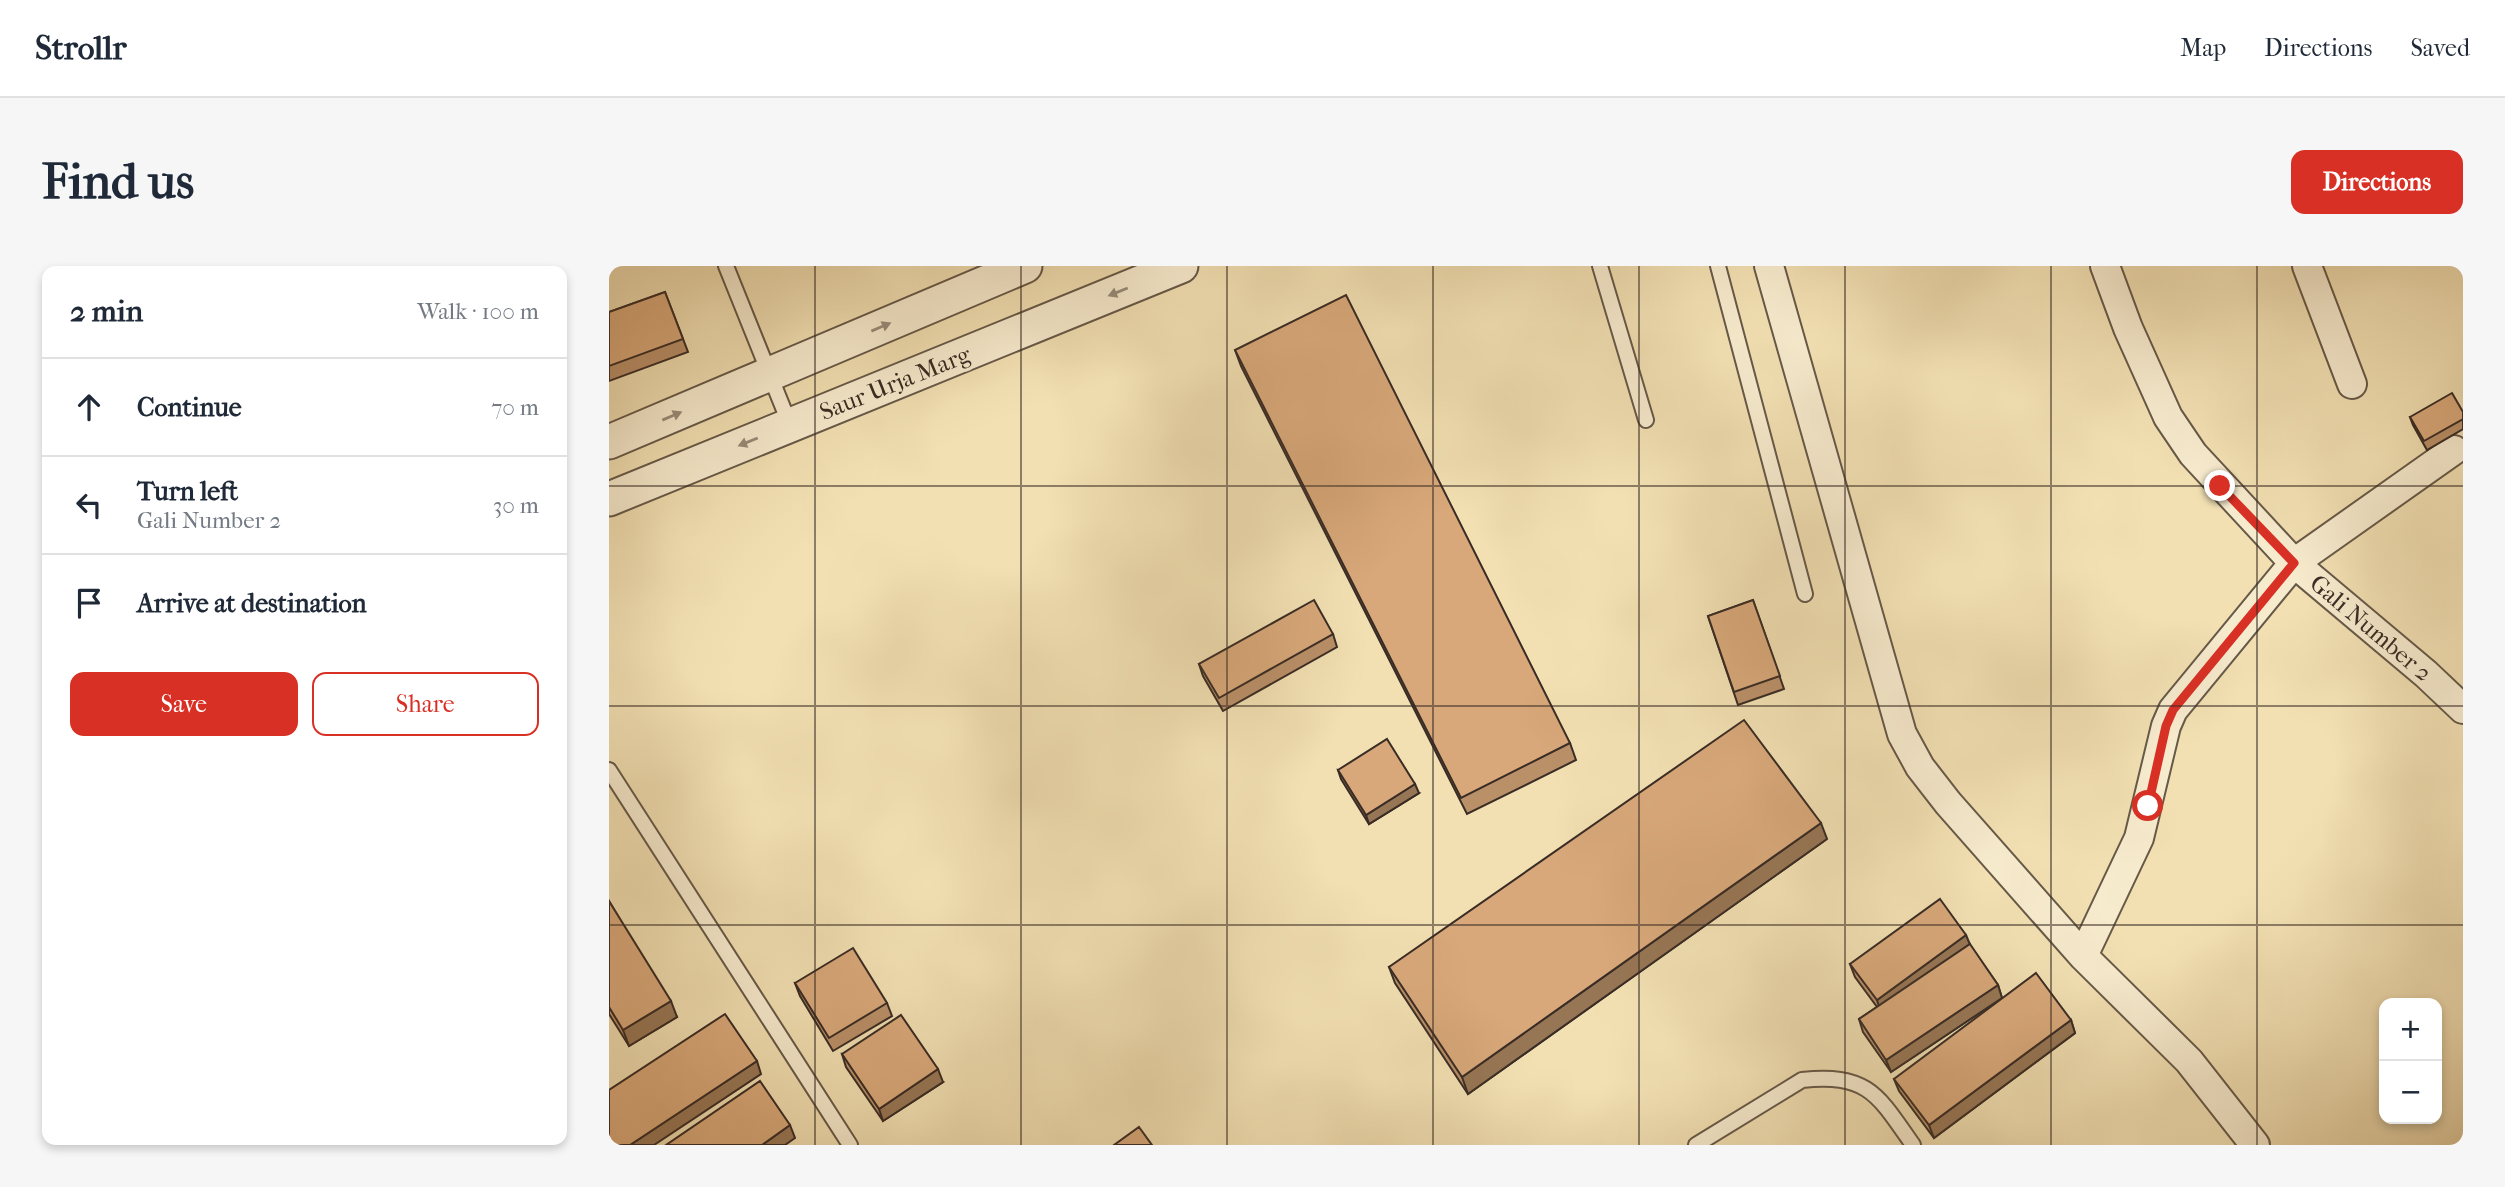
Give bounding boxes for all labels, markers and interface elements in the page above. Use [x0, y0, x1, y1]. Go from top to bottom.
text: Strollr [35, 29, 126, 68]
text: Map [2180, 34, 2226, 62]
text: Directions [2264, 34, 2372, 62]
text: Saved [2410, 34, 2470, 62]
button: Directions [2291, 150, 2463, 214]
text: Find us [42, 153, 194, 211]
one-way arrow [1107, 286, 1128, 297]
text: 2 min [70, 294, 143, 329]
text: Walk · 100 m [417, 298, 539, 325]
one-way arrow [871, 321, 892, 332]
street label: Saur Urja Marg [816, 340, 976, 426]
icon: ahead [70, 388, 108, 426]
text: Continue [137, 392, 242, 423]
text: 70 m [491, 394, 539, 421]
one-way arrow [662, 410, 682, 422]
one-way arrow [738, 437, 759, 448]
route end [2204, 470, 2235, 501]
text: Turn left [137, 476, 238, 507]
icon: left [70, 486, 108, 524]
text: 30 m [493, 492, 539, 519]
text: Gali Number 2 [137, 507, 281, 534]
street label: Gali Number 2 [2304, 569, 2438, 687]
icon: arrive [70, 584, 108, 622]
text: Arrive at destination [137, 588, 367, 619]
button: Save [70, 672, 298, 736]
button: Share [312, 672, 539, 736]
route start [2132, 790, 2163, 821]
map controls [2379, 998, 2442, 1124]
button: + [2379, 998, 2442, 1061]
button: − [2379, 1061, 2442, 1124]

